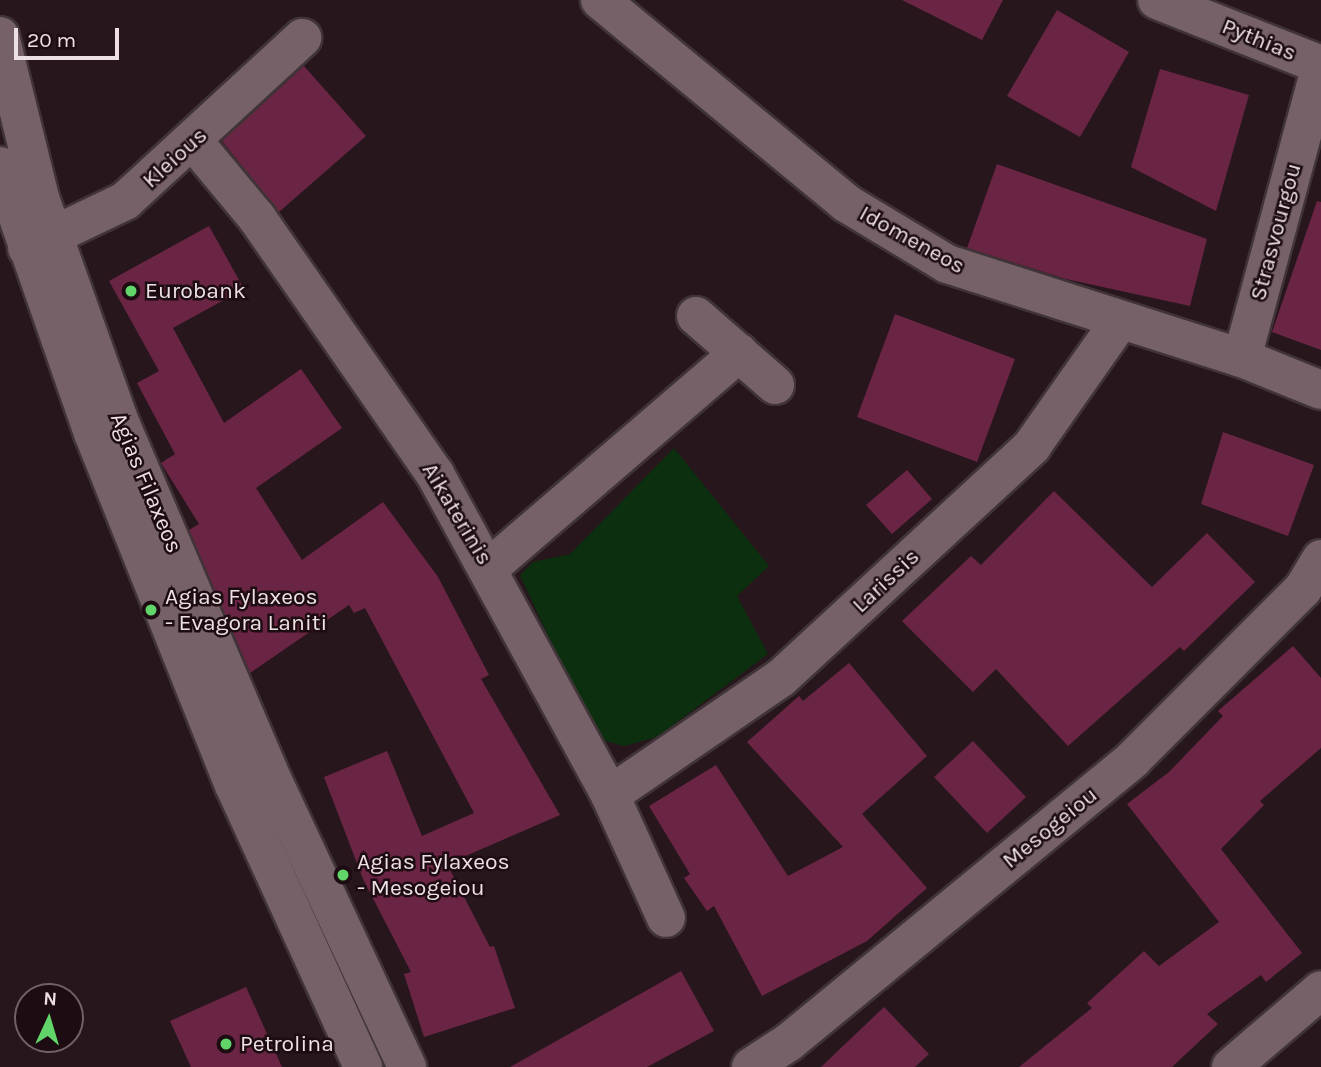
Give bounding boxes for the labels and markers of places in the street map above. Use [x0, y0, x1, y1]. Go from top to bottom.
place label: Eurobank [145, 277, 246, 305]
marker: Eurobank [123, 283, 139, 299]
place label: Agias Fylaxeos - Evagora Laniti [165, 583, 327, 637]
marker: Agias Fylaxeos - Evagora Laniti [143, 602, 159, 618]
place label: Agias Fylaxeos - Mesogeiou [357, 848, 510, 902]
marker: Agias Fylaxeos - Mesogeiou [335, 867, 351, 883]
place label: Petrolina [240, 1030, 334, 1058]
marker: Petrolina [218, 1036, 234, 1052]

